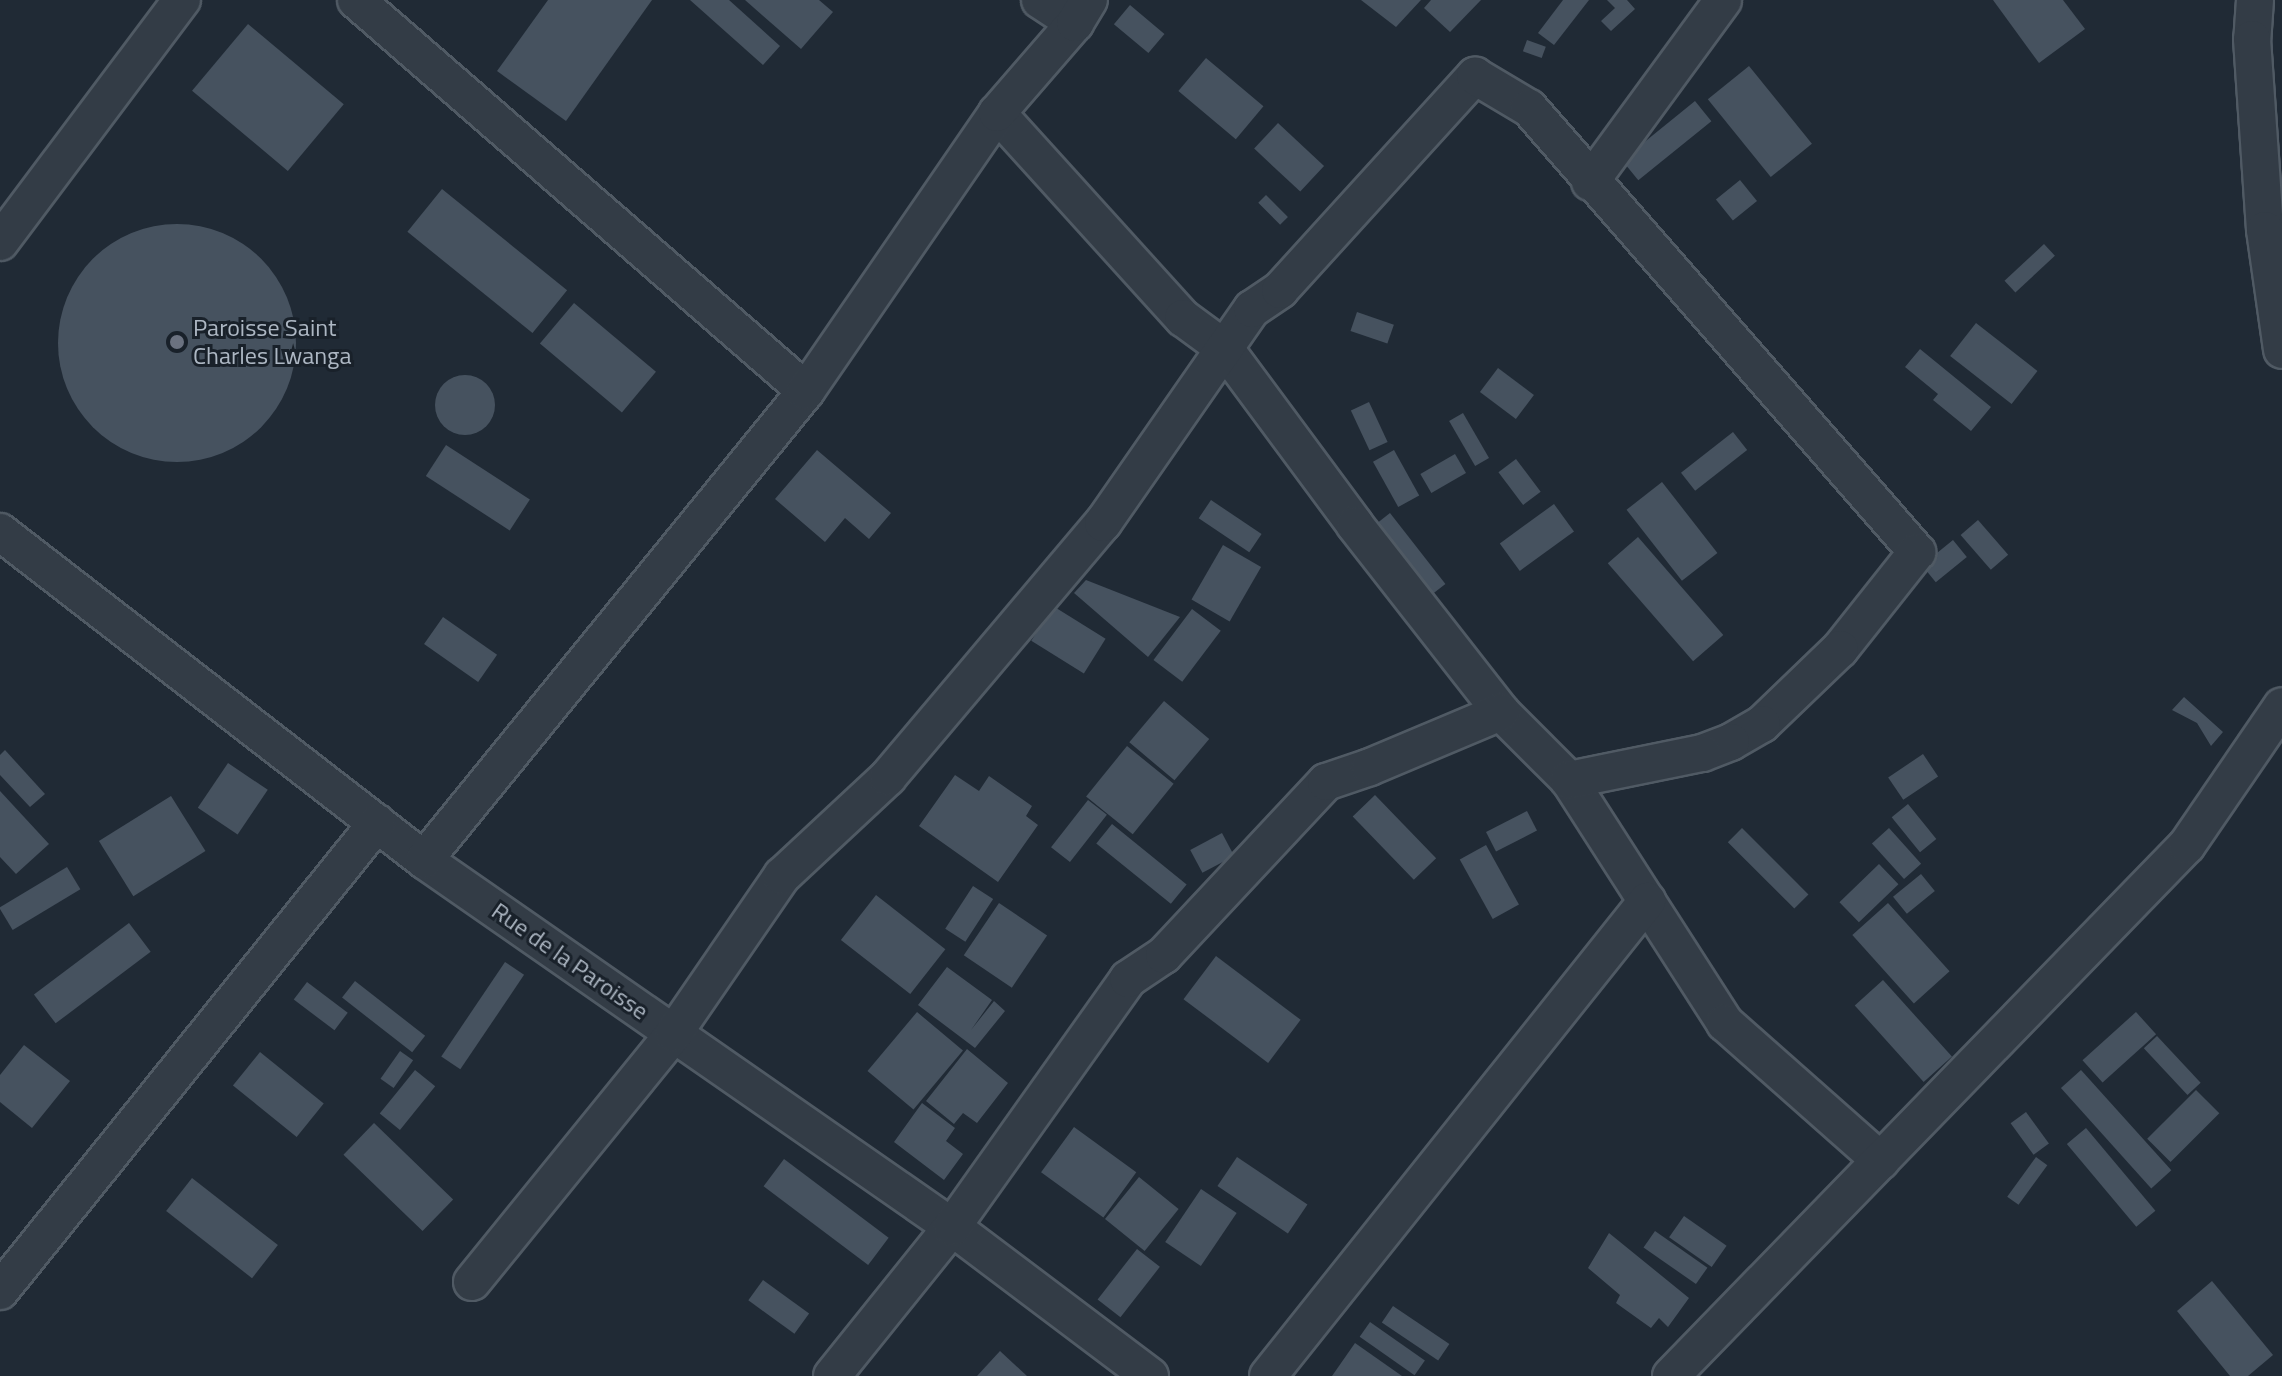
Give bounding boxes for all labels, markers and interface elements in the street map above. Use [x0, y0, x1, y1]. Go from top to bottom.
place label: Paroisse Saint Charles Lwanga [193, 314, 351, 370]
marker: Paroisse Saint Charles Lwanga [168, 333, 186, 351]
street label: Rue de la Paroisse [486, 896, 654, 1026]

